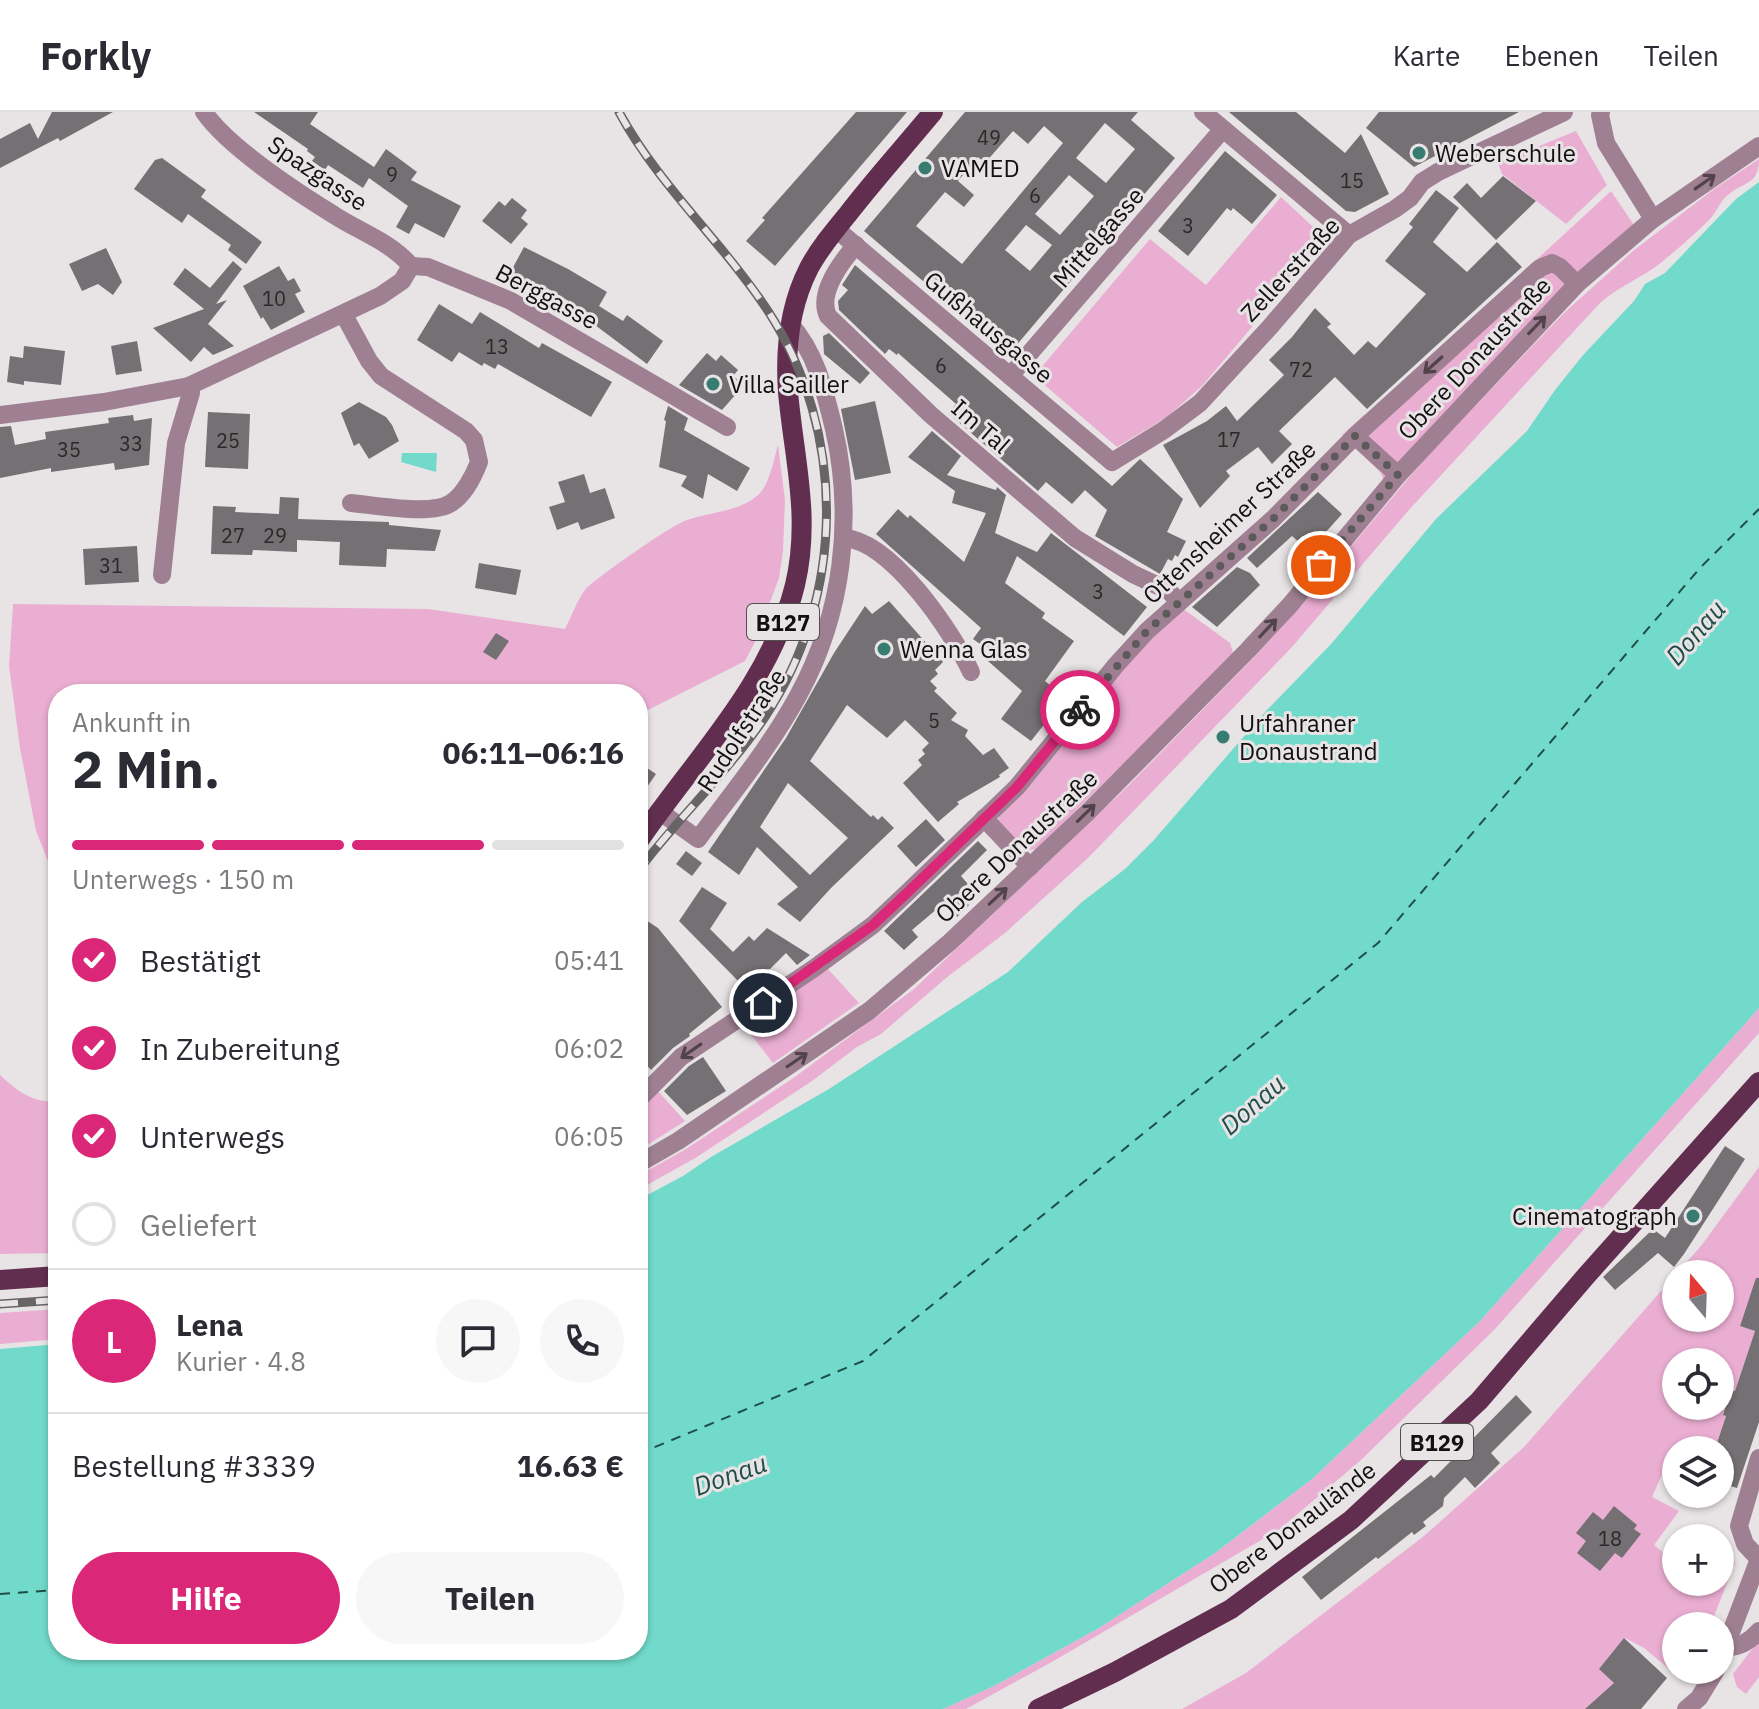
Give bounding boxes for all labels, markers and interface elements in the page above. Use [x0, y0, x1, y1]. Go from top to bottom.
text: Forkly [40, 31, 151, 80]
text: Karte [1393, 37, 1460, 74]
text: Ebenen [1504, 37, 1600, 74]
text: Teilen [1644, 37, 1719, 74]
house number: 49 [977, 124, 1001, 151]
street label: Spazgasse [262, 128, 374, 218]
place label: Weberschule [1435, 137, 1576, 169]
marker: Weberschule [1410, 144, 1428, 162]
place label: VAMED [941, 152, 1020, 184]
marker: VAMED [916, 159, 934, 177]
house number: 9 [386, 161, 398, 188]
house number: 15 [1340, 167, 1364, 194]
one-way arrow [1694, 174, 1716, 190]
street label: Mittelgasse [1045, 180, 1151, 294]
house number: 6 [1029, 182, 1041, 209]
street label: Zellerstraße [1233, 210, 1347, 328]
house number: 3 [1182, 212, 1194, 239]
street label: Berggasse [490, 256, 604, 336]
street label: Gußhausgasse [918, 264, 1060, 390]
street label: Obere Donaustraße [1390, 270, 1558, 446]
house number: 10 [262, 285, 286, 312]
one-way arrow [1527, 315, 1546, 335]
house number: 13 [485, 333, 509, 360]
house number: 6 [935, 352, 947, 379]
one-way arrow [1424, 355, 1444, 373]
house number: 72 [1289, 356, 1313, 383]
place label: Villa Sailler [729, 368, 849, 400]
marker: Villa Sailler [704, 375, 722, 393]
street label: Im Tal [945, 392, 1017, 460]
house number: 17 [1217, 426, 1241, 453]
house number: 25 [216, 427, 240, 454]
house number: 33 [119, 430, 143, 457]
street label: Ottensheimer Straße [1135, 433, 1323, 611]
house number: 35 [57, 436, 81, 463]
house number: 27 [221, 522, 245, 549]
house number: 29 [263, 522, 287, 549]
pin [1287, 531, 1355, 599]
icon: bag [1299, 543, 1343, 587]
house number: 31 [99, 552, 123, 579]
house number: 3 [1092, 578, 1104, 605]
water label: Donau [1657, 592, 1733, 672]
road number: B127 [747, 604, 819, 640]
one-way arrow [1259, 618, 1277, 638]
place label: Wenna Glas [900, 633, 1028, 665]
marker: Wenna Glas [875, 640, 893, 658]
street label: Rudolfstraße [689, 662, 793, 798]
courier [1040, 670, 1120, 750]
icon: bike [1058, 688, 1102, 732]
text: Ankunft in [72, 705, 191, 739]
house number: 5 [928, 707, 940, 734]
place label: Urfahraner Donaustrand [1239, 707, 1378, 767]
marker: Urfahraner Donaustrand [1214, 728, 1232, 746]
text: 06:11–06:16 [443, 733, 624, 772]
text: 2 Min. [72, 735, 220, 802]
street label: Obere Donaustraße [928, 762, 1104, 930]
one-way arrow [1076, 805, 1096, 823]
text: Unterwegs · 150 m [72, 862, 294, 896]
one-way arrow [988, 887, 1008, 906]
icon: check [72, 938, 116, 982]
text: Bestätigt [140, 941, 261, 980]
text: 05:41 [554, 943, 624, 977]
pin [729, 969, 797, 1037]
icon: home [741, 981, 785, 1025]
icon: check [72, 1026, 116, 1070]
text: In Zubereitung [140, 1029, 340, 1068]
text: 06:02 [554, 1031, 624, 1065]
one-way arrow [680, 1043, 702, 1059]
one-way arrow [785, 1052, 807, 1068]
water label: Donau [1212, 1066, 1292, 1142]
icon: check [72, 1114, 116, 1158]
text: Unterwegs [140, 1117, 285, 1156]
text: 06:05 [554, 1119, 624, 1153]
place label: Cinematograph [1512, 1200, 1677, 1232]
text: Geliefert [140, 1205, 257, 1244]
marker: Cinematograph [1684, 1207, 1702, 1225]
north arrow [1662, 1260, 1734, 1332]
map controls [1662, 1260, 1734, 1684]
button: chat [436, 1299, 520, 1383]
button: phone [540, 1299, 624, 1383]
text: Lena [176, 1305, 243, 1344]
text: L [106, 1322, 122, 1361]
text: Kurier · 4.8 [176, 1344, 306, 1378]
button: locate [1662, 1348, 1734, 1420]
road number: B129 [1401, 1424, 1473, 1460]
button: layers [1662, 1436, 1734, 1508]
water label: Donau [689, 1445, 771, 1503]
text: Bestellung #3339 [72, 1446, 316, 1485]
text: 16.63 € [517, 1446, 624, 1485]
street label: Obere Donaulände [1202, 1454, 1382, 1600]
button: + [1662, 1524, 1734, 1596]
house number: 18 [1598, 1525, 1622, 1552]
button: Hilfe [72, 1552, 340, 1644]
button: Teilen [356, 1552, 624, 1644]
button: − [1662, 1612, 1734, 1684]

